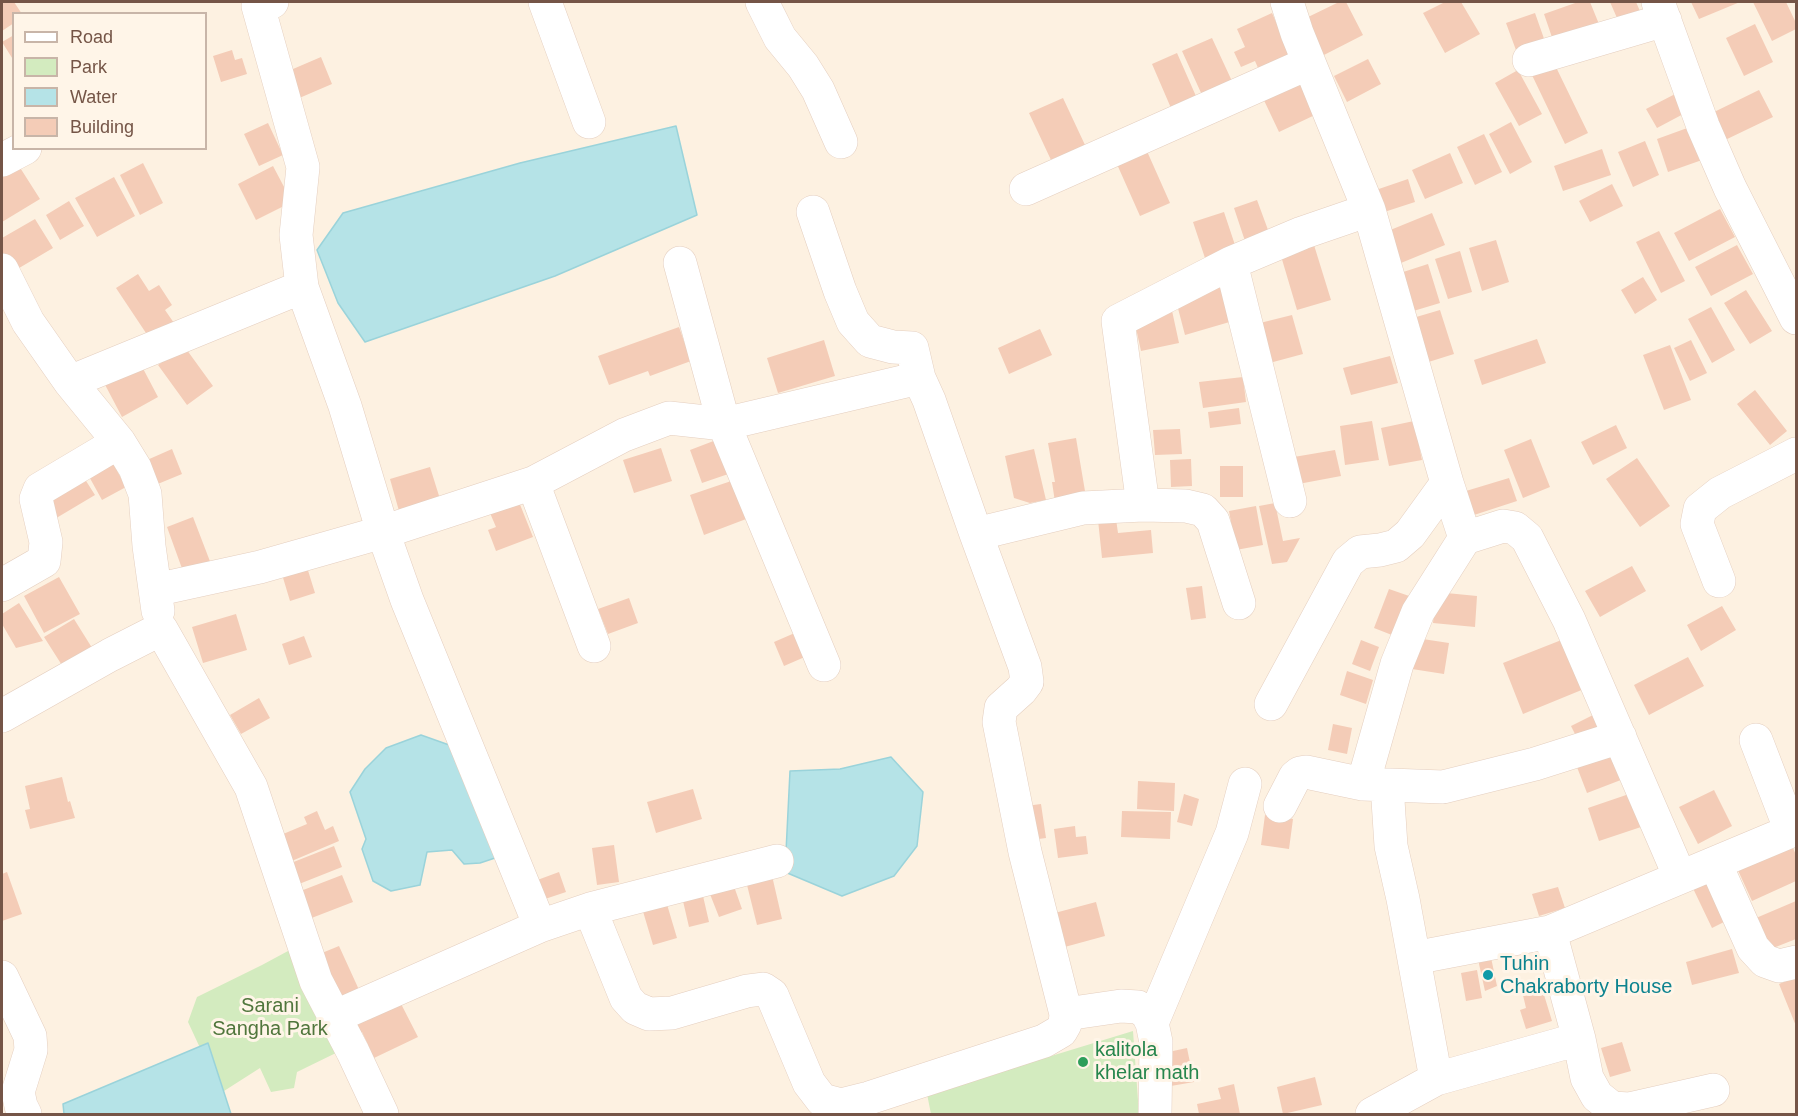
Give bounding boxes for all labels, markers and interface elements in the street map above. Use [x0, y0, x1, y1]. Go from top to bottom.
legend [12, 12, 207, 150]
text: Road [70, 27, 113, 47]
text: Park [70, 57, 107, 77]
text: Water [70, 87, 117, 107]
text: Building [70, 117, 134, 137]
place label: Tuhin Chakraborty House [1500, 952, 1672, 999]
marker: Tuhin Chakraborty House [1481, 968, 1495, 982]
park label: Sarani Sangha Park [212, 994, 328, 1041]
place label: kalitola khelar math [1095, 1038, 1199, 1085]
marker: kalitola khelar math [1076, 1055, 1090, 1069]

